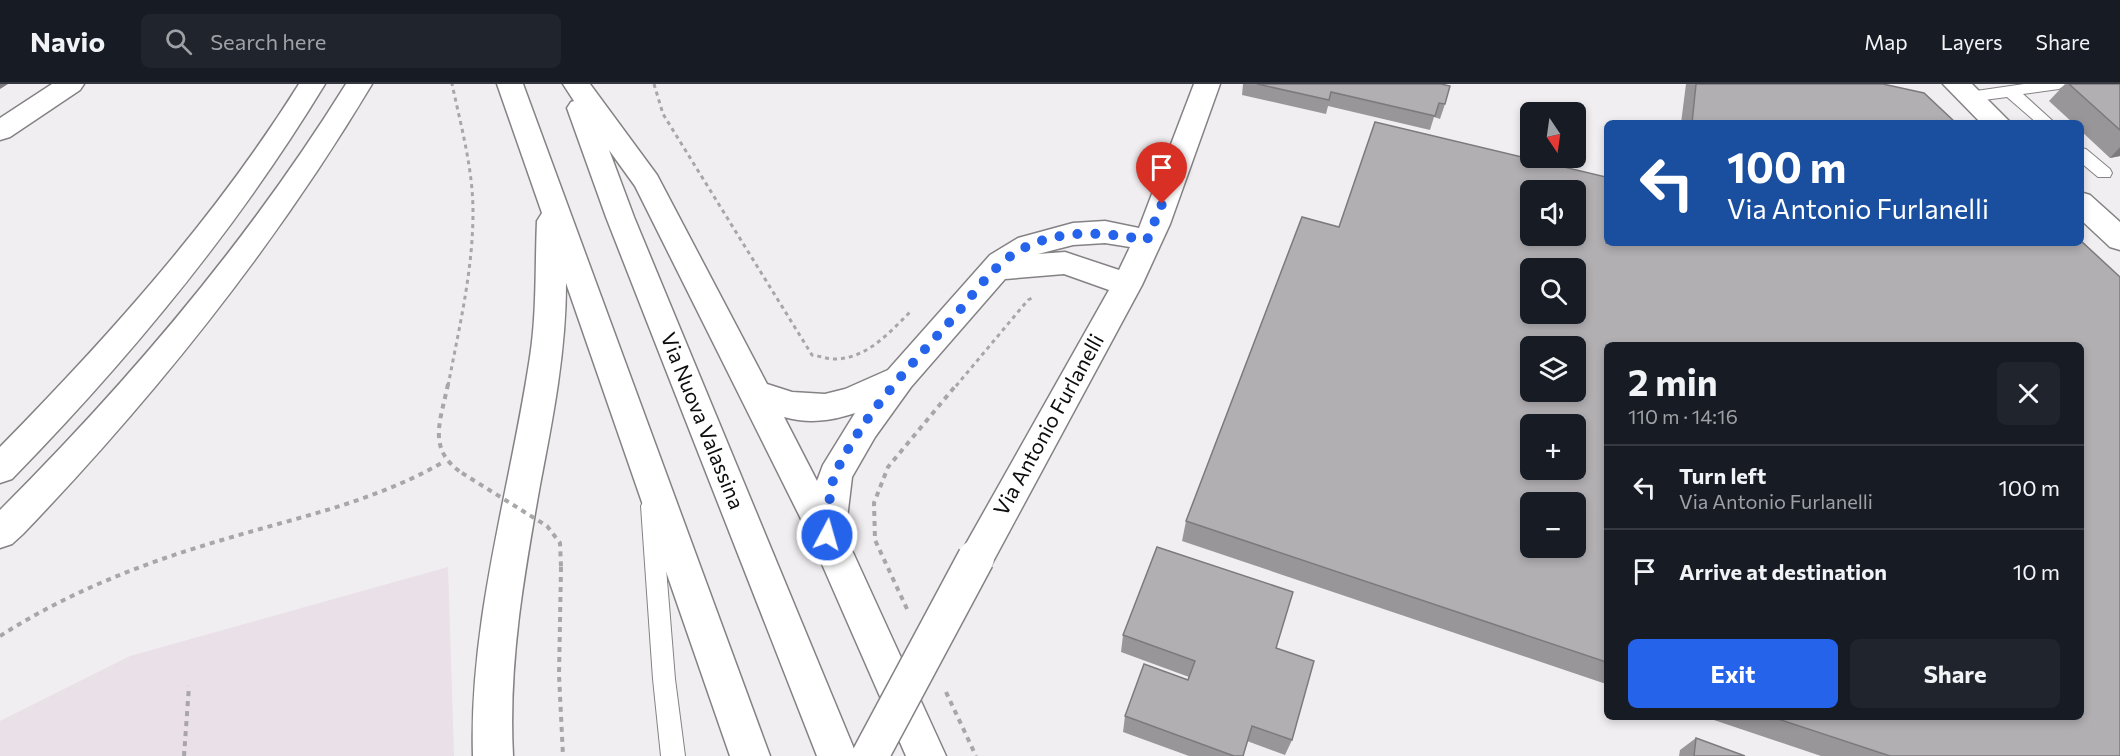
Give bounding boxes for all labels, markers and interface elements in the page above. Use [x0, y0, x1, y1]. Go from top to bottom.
search box [141, 14, 561, 68]
text: Navio [30, 24, 105, 58]
icon: search [162, 25, 195, 58]
text: Search here [210, 28, 326, 55]
text: Map [1864, 29, 1908, 54]
text: Layers [1941, 29, 2003, 54]
text: Share [2036, 29, 2090, 54]
north arrow [1520, 102, 1586, 168]
map controls [1520, 102, 1586, 558]
text: 100 m [1727, 140, 1847, 192]
pin [1136, 142, 1187, 204]
icon: left [1628, 144, 1706, 222]
icon: arrive [1145, 151, 1178, 184]
button: sound [1520, 180, 1586, 246]
text: Via Antonio Furlanelli [1727, 192, 1989, 225]
button: search [1520, 258, 1586, 324]
street label: Via Nuova Valassina [657, 328, 750, 512]
street label: Via Antonio Furlanelli [987, 329, 1108, 519]
button: layers [1520, 336, 1586, 402]
text: 2 min [1628, 359, 1718, 403]
button: close [1997, 362, 2060, 425]
text: 110 m · 14:16 [1628, 404, 1738, 428]
button: + [1520, 414, 1586, 480]
text: Turn left [1679, 462, 1766, 489]
icon: left [1628, 471, 1661, 504]
text: 100 m [1998, 474, 2060, 501]
text: Via Antonio Furlanelli [1679, 489, 1873, 513]
button: − [1520, 492, 1586, 558]
position arrow [795, 503, 859, 567]
icon: arrive [1628, 555, 1661, 588]
text: Arrive at destination [1679, 558, 1887, 585]
text: 10 m [2013, 558, 2060, 585]
button: Exit [1628, 639, 1838, 708]
button: Share [1850, 639, 2060, 708]

